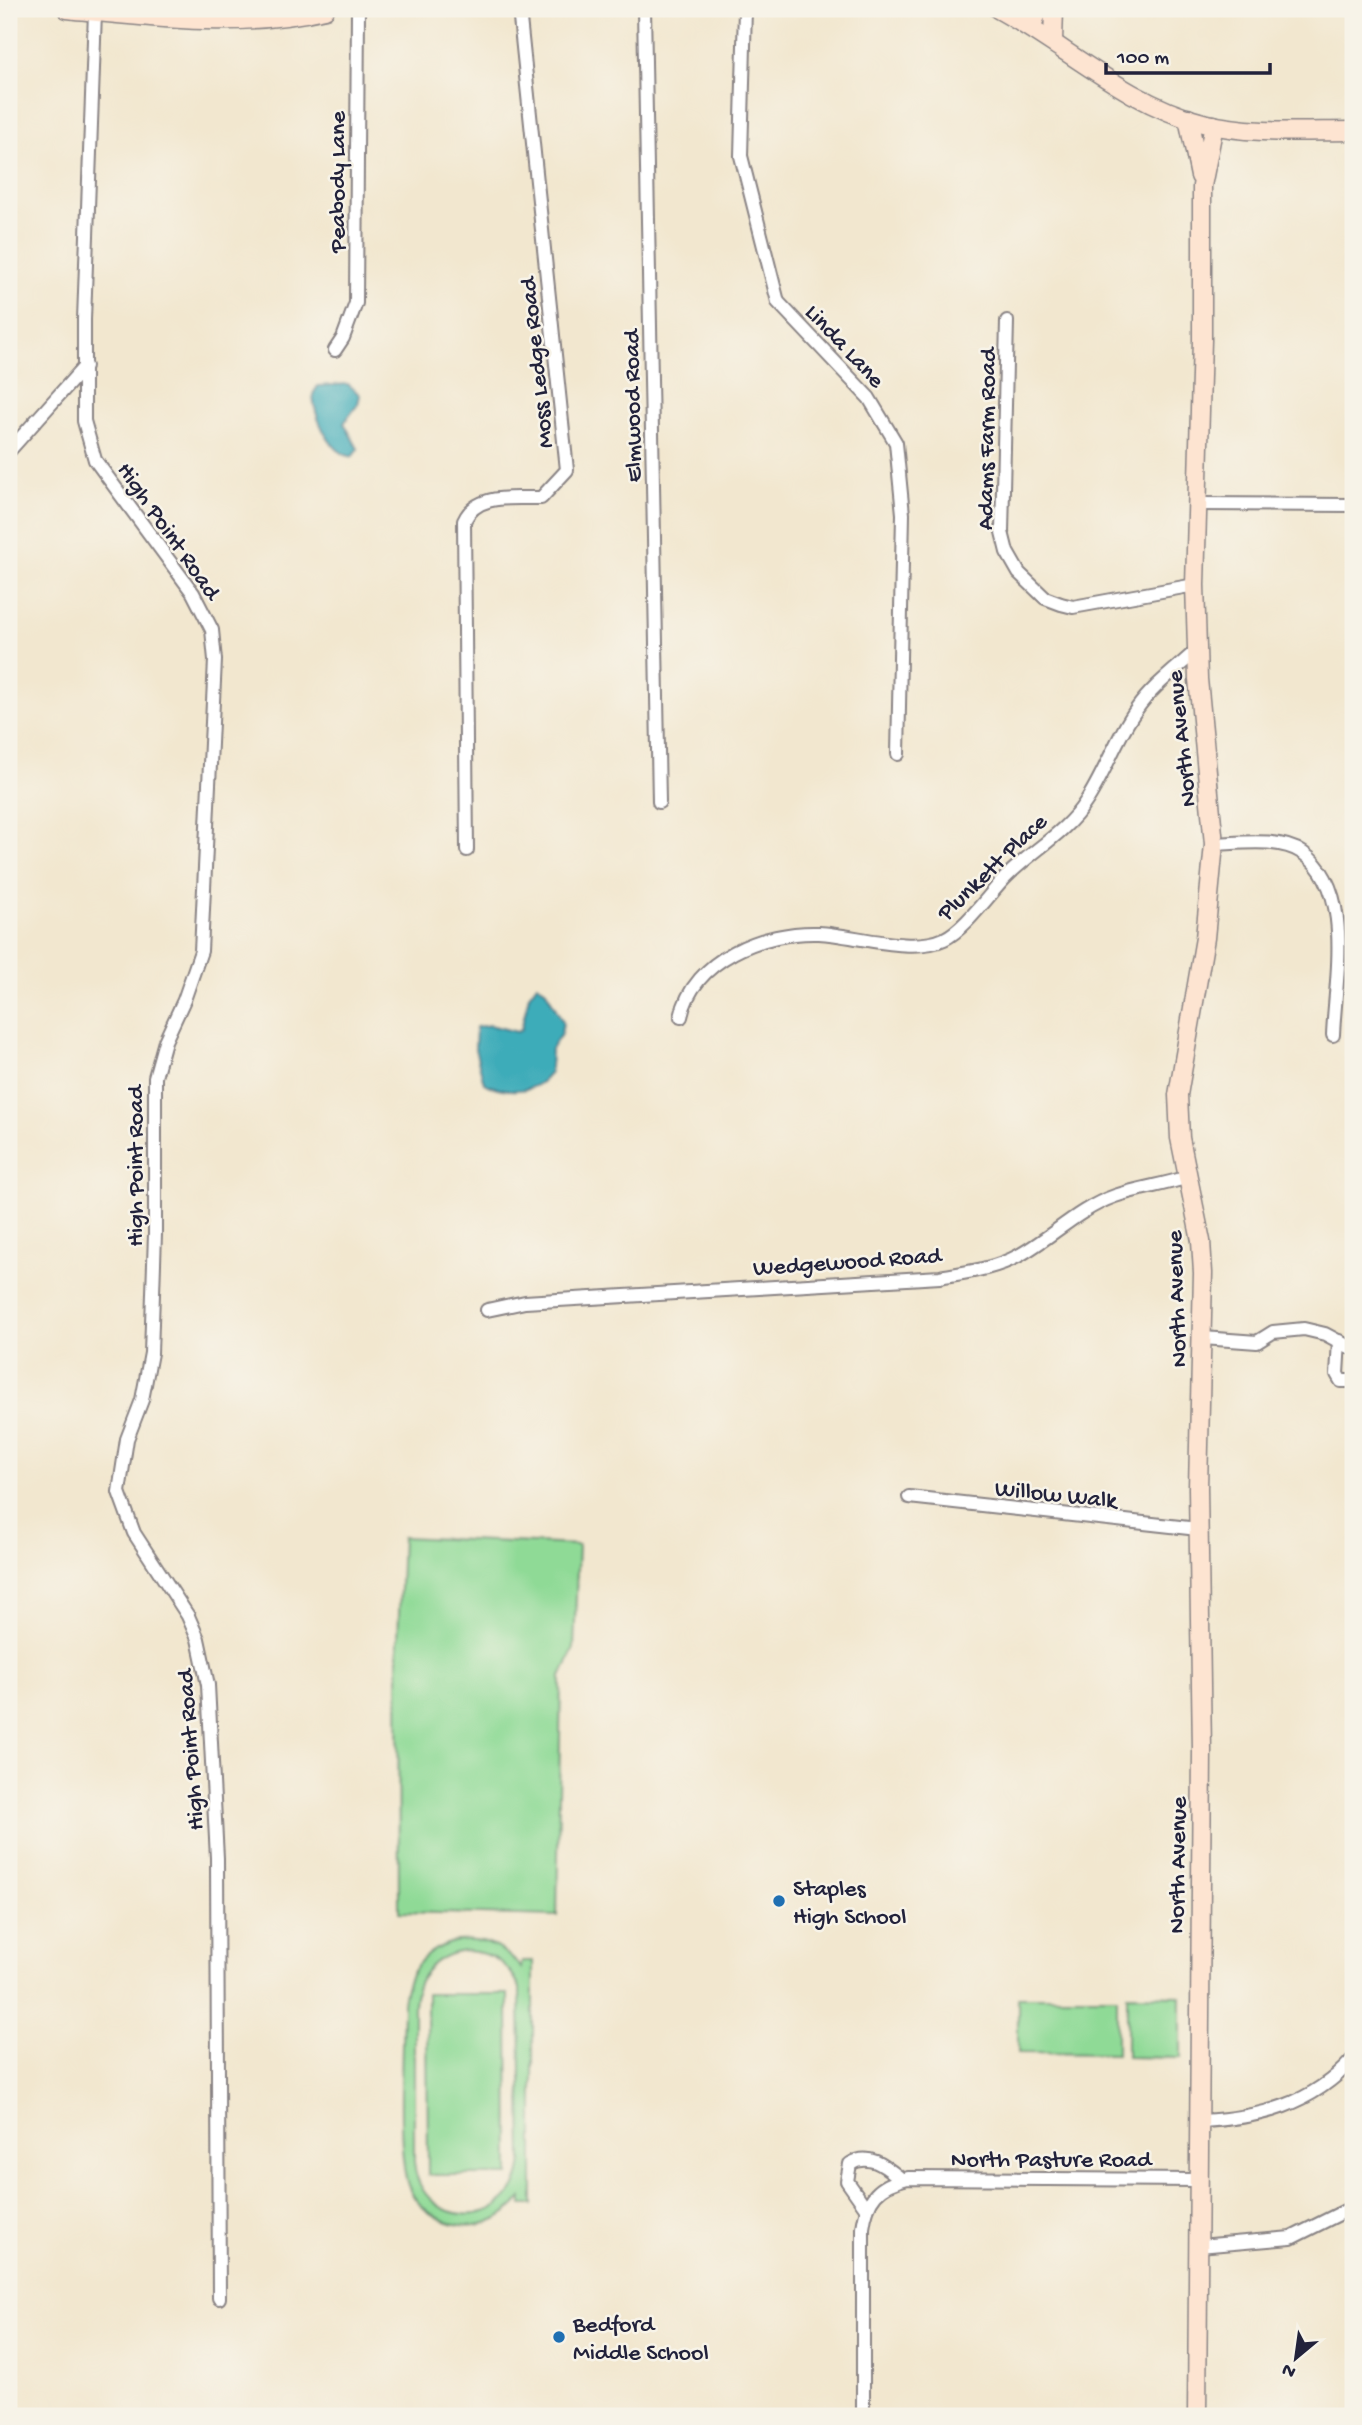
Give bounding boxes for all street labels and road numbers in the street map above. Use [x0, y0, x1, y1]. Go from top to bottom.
street label: Peabody Lane [325, 111, 354, 254]
street label: Moss Ledge Road [515, 274, 562, 450]
street label: Linda Lane [797, 299, 890, 396]
street label: Elmwood Road [619, 327, 650, 483]
street label: Adams Farm Road [972, 346, 1005, 530]
street label: High Point Road [109, 458, 226, 608]
street label: North Avenue [1162, 668, 1205, 808]
street label: Plunkett Place [932, 808, 1055, 929]
street label: High Point Road [123, 1083, 152, 1247]
street label: North Avenue [1162, 1229, 1195, 1368]
street label: Wedgewood Road [752, 1242, 944, 1285]
street label: Willow Walk [993, 1476, 1120, 1518]
street label: High Point Road [172, 1666, 213, 1831]
street label: North Avenue [1164, 1796, 1195, 1934]
street label: North Pasture Road [951, 2147, 1153, 2176]

